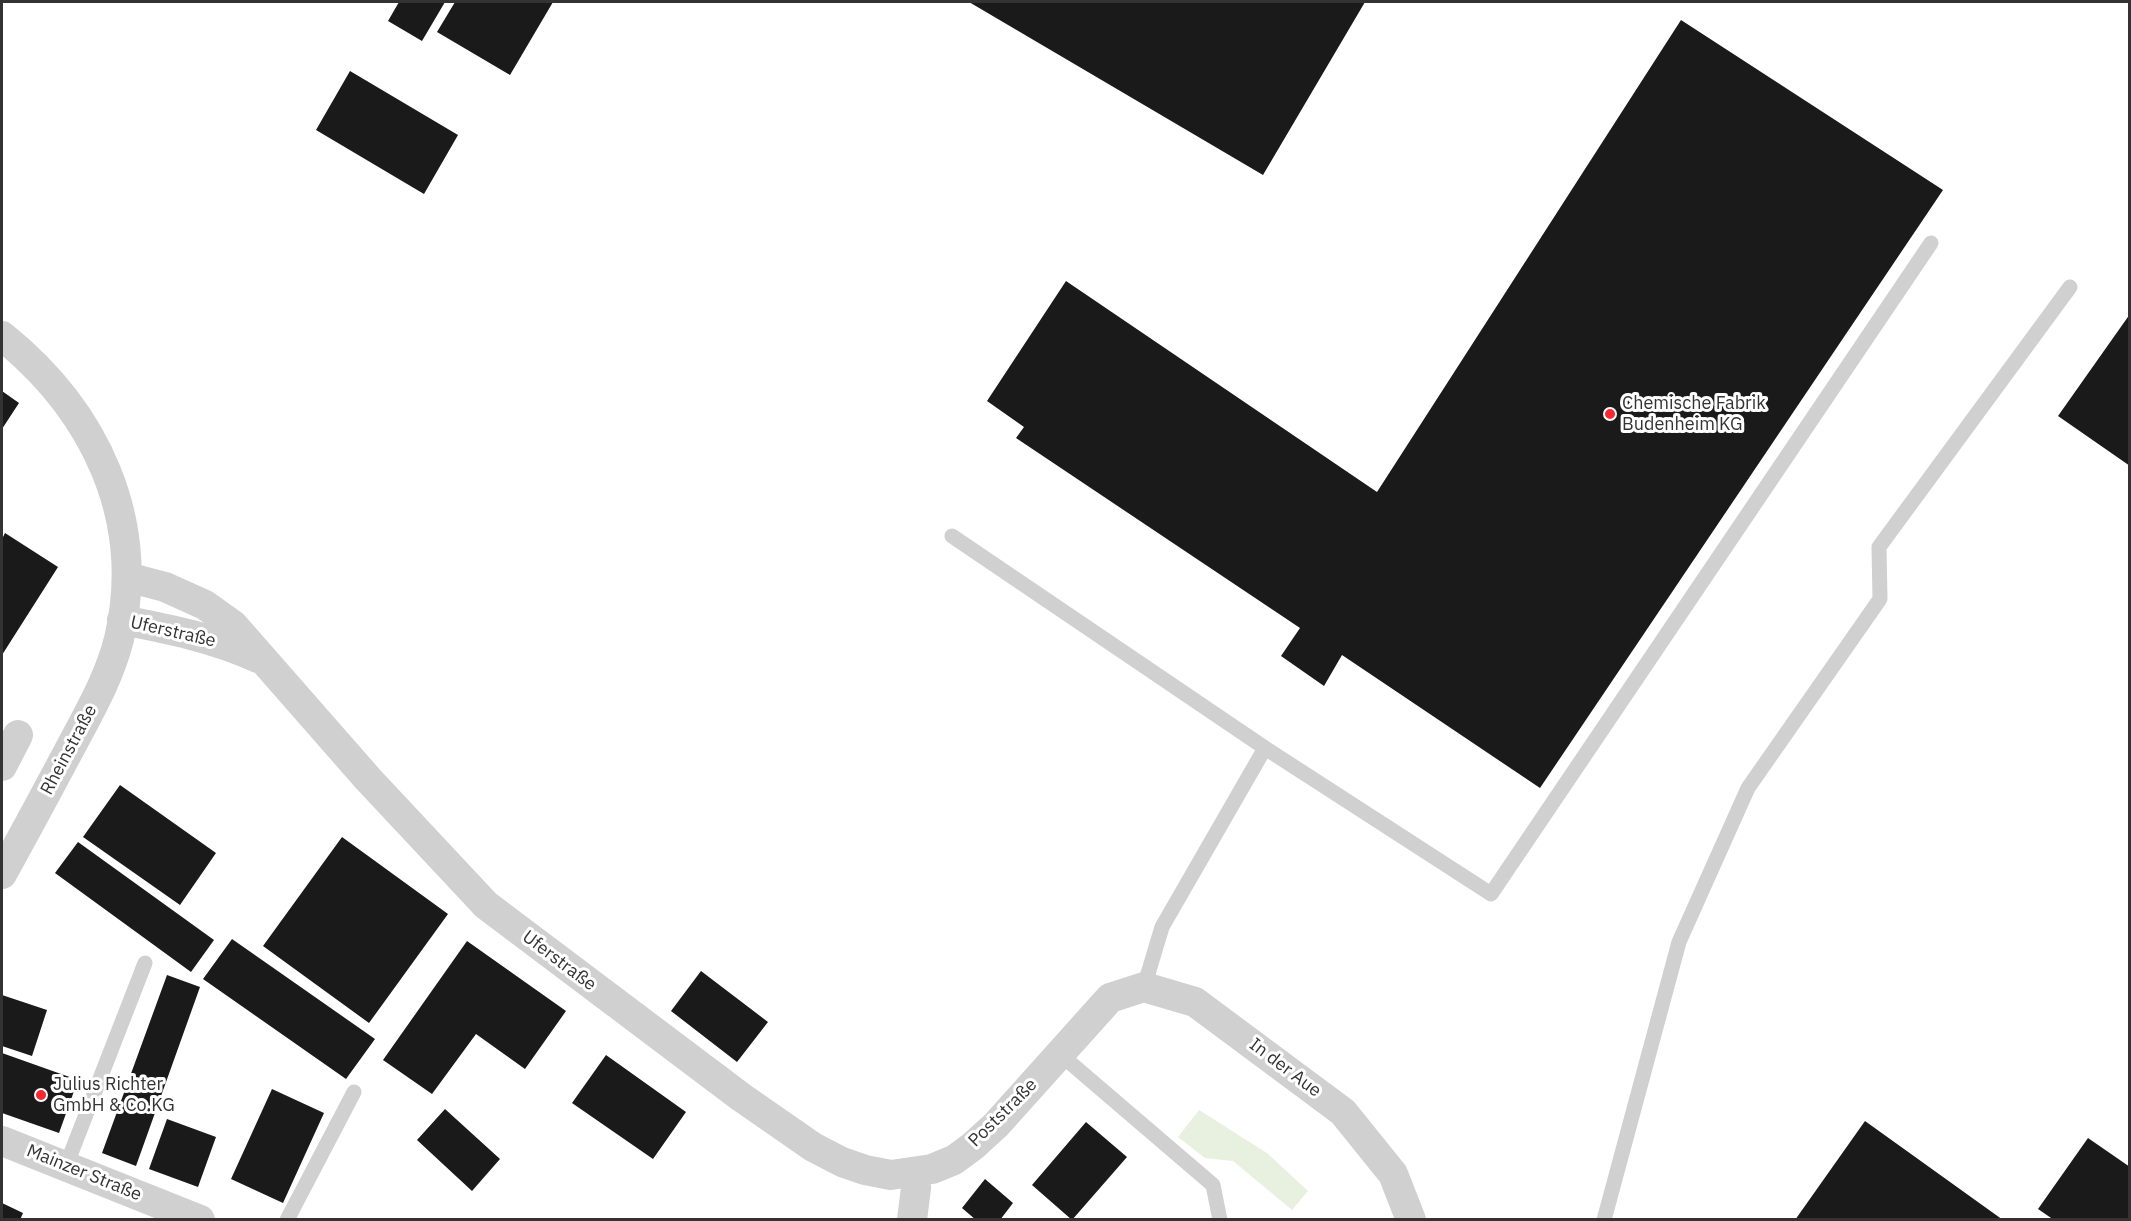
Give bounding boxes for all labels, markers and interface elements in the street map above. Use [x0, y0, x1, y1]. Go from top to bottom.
place label: Chemische Fabrik Budenheim KG [1622, 393, 1766, 436]
marker: Chemische Fabrik Budenheim KG [1603, 407, 1617, 421]
street label: Uferstraße [128, 612, 218, 652]
street label: Rheinstraße [36, 701, 102, 799]
street label: Uferstraße [518, 926, 600, 996]
street label: In der Aue [1245, 1034, 1325, 1102]
place label: Julius Richter GmbH & Co.KG [53, 1074, 175, 1116]
street label: Poststraße [964, 1074, 1042, 1152]
marker: Julius Richter GmbH & Co.KG [34, 1088, 48, 1102]
street label: Mainzer Straße [23, 1140, 145, 1206]

